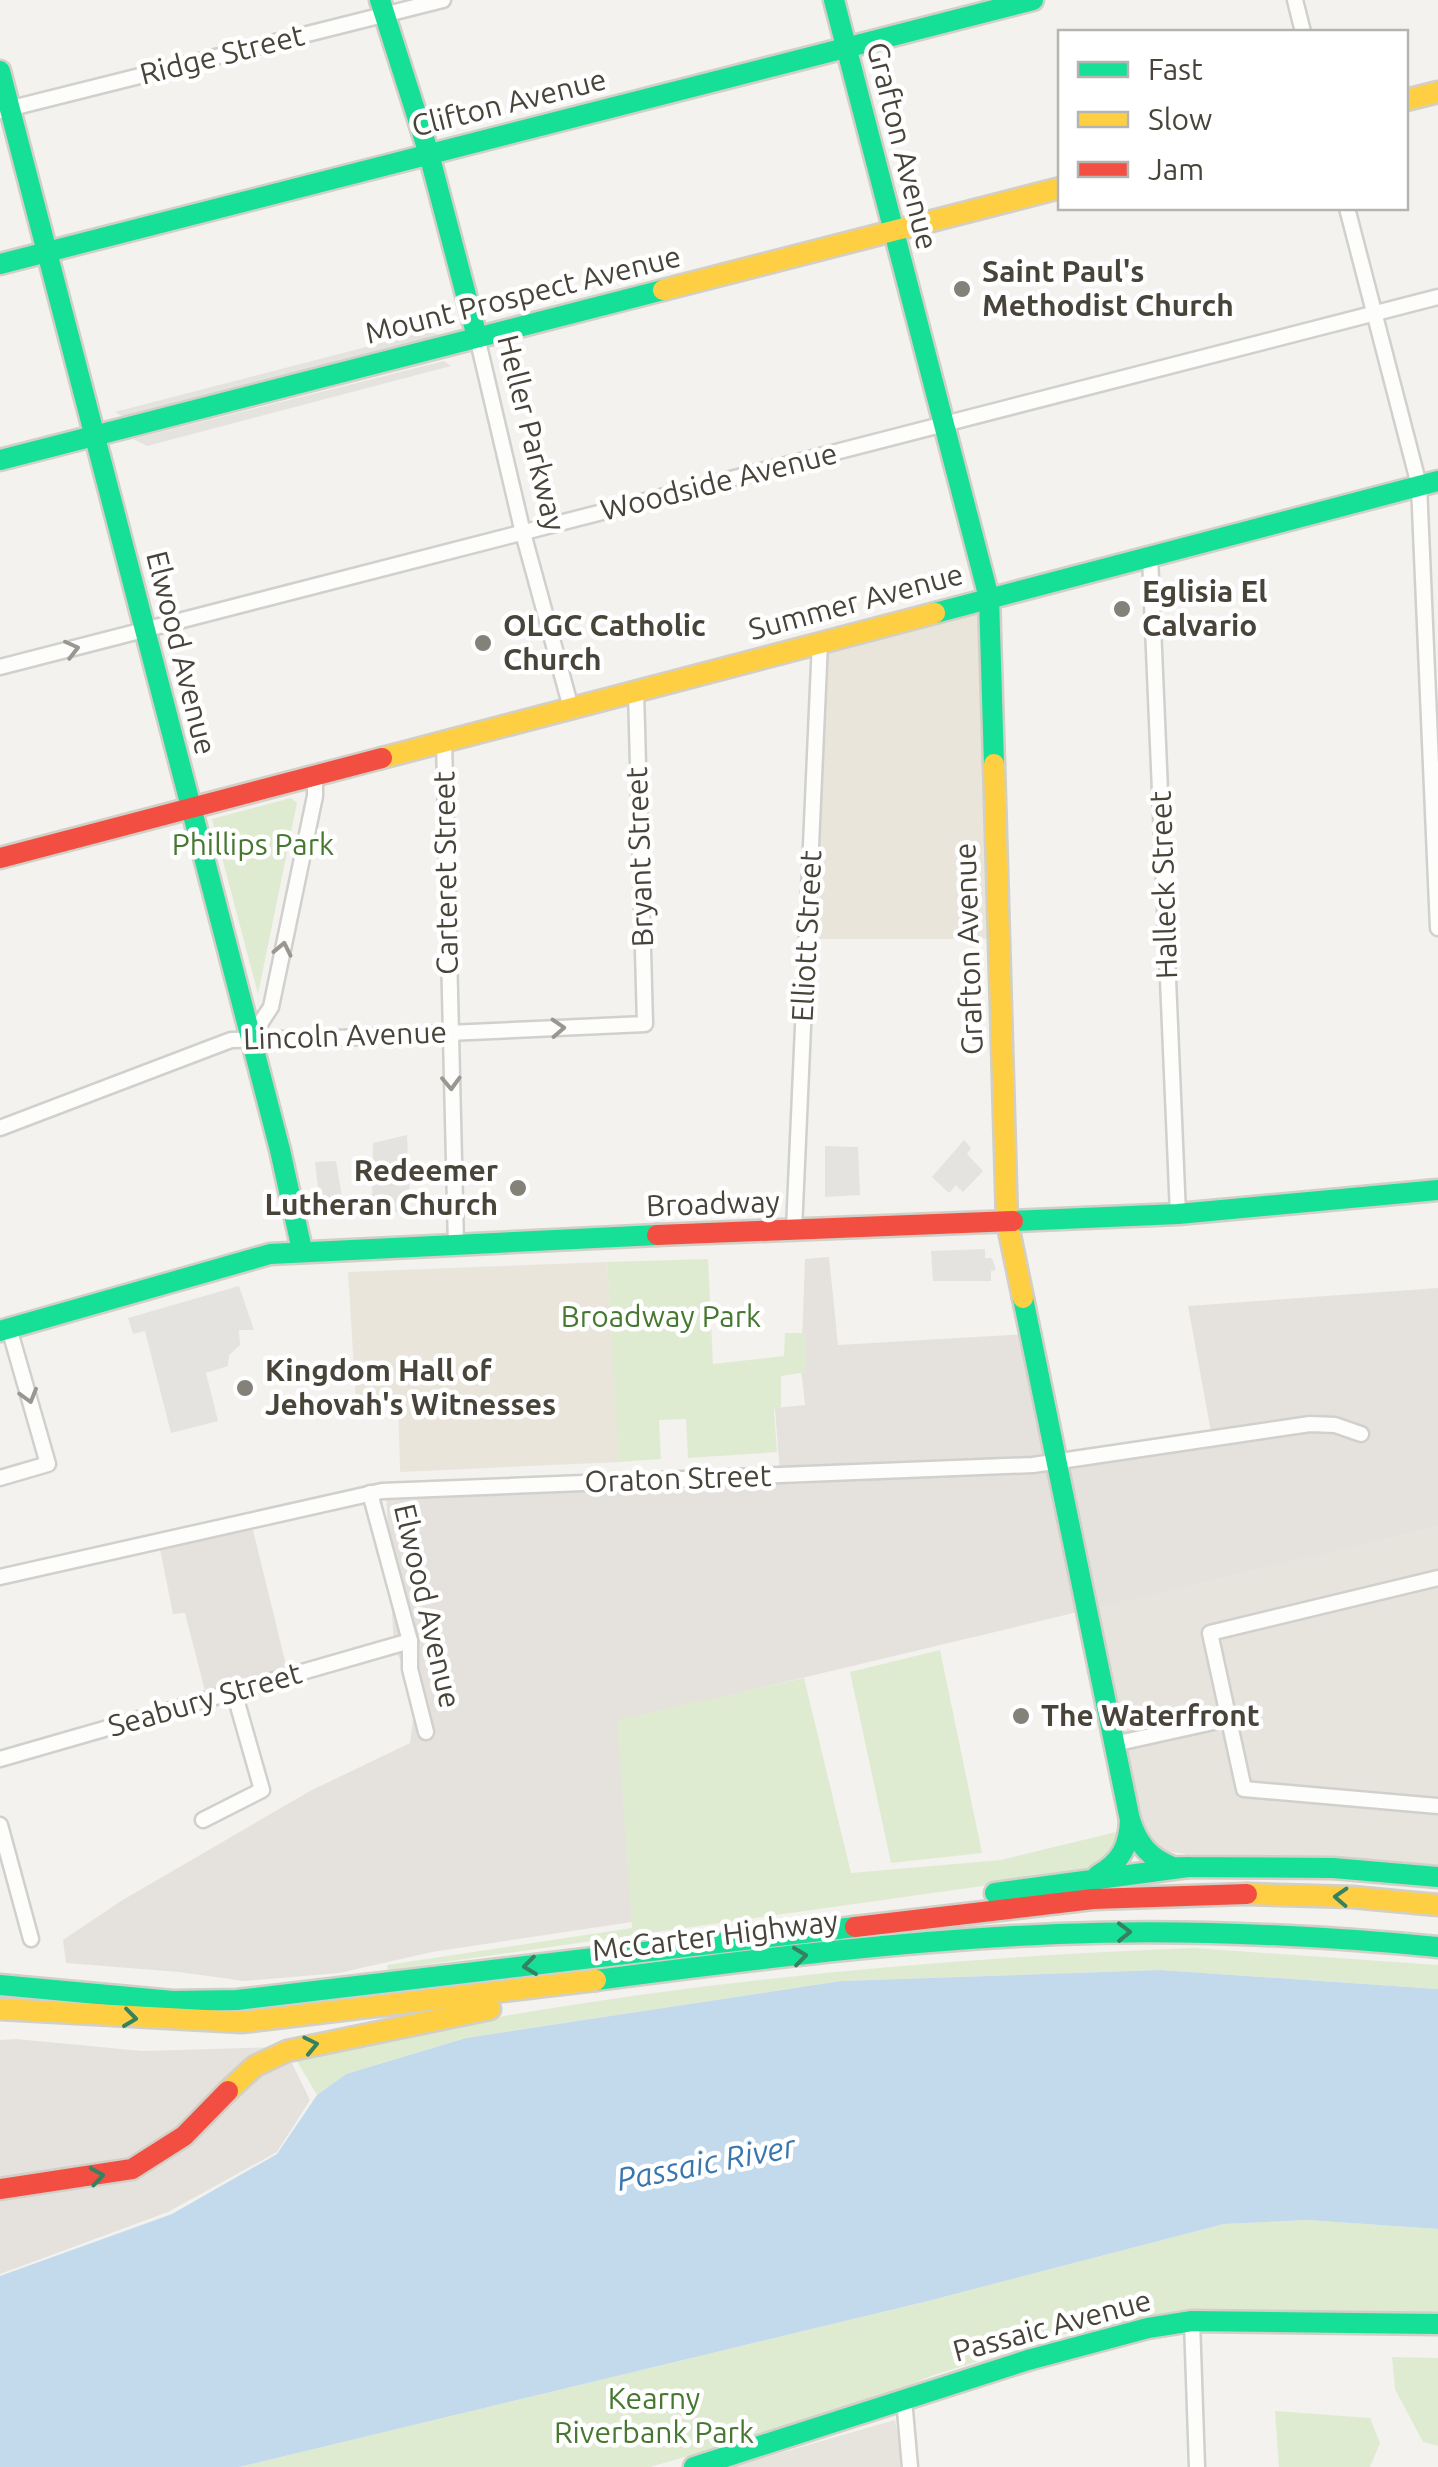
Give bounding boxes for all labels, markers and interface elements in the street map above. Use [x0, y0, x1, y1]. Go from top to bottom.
street label: Ridge Street [136, 17, 308, 91]
legend [1058, 30, 1408, 210]
street label: Grafton Avenue [861, 39, 945, 253]
text: Fast [1148, 52, 1203, 86]
street label: Clifton Avenue [408, 61, 610, 143]
text: Slow [1148, 102, 1212, 136]
text: Jam [1148, 152, 1204, 186]
street label: Mount Prospect Avenue [361, 238, 684, 350]
place label: Saint Paul's Methodist Church [982, 254, 1234, 322]
marker: Saint Paul's Methodist Church [951, 278, 973, 300]
street label: Heller Parkway [491, 331, 573, 534]
street label: Woodside Avenue [597, 435, 840, 527]
street label: Elwood Avenue [140, 547, 224, 758]
street label: Summer Avenue [745, 556, 967, 646]
place label: Eglisia El Calvario [1142, 574, 1267, 642]
marker: Eglisia El Calvario [1111, 598, 1133, 620]
place label: OLGC Catholic Church [503, 608, 706, 676]
marker: OLGC Catholic Church [472, 632, 494, 654]
one-way arrow [63, 639, 80, 660]
street label: Bryant Street [619, 766, 659, 948]
street label: Carteret Street [426, 771, 464, 975]
street label: Halleck Street [1143, 790, 1183, 980]
park label: Phillips Park [172, 827, 334, 861]
street label: Grafton Avenue [947, 842, 989, 1056]
street label: Elliott Street [785, 849, 827, 1023]
one-way arrow [272, 941, 293, 958]
street label: Lincoln Avenue [242, 1014, 448, 1056]
one-way arrow [550, 1017, 566, 1038]
one-way arrow [440, 1076, 461, 1092]
place label: Redeemer Lutheran Church [264, 1153, 499, 1221]
marker: Redeemer Lutheran Church [507, 1177, 529, 1199]
street label: Broadway [645, 1184, 781, 1222]
park label: Broadway Park [561, 1299, 761, 1333]
place label: Kingdom Hall of Jehovah's Witnesses [265, 1353, 556, 1421]
marker: Kingdom Hall of Jehovah's Witnesses [234, 1377, 256, 1399]
one-way arrow [17, 1387, 38, 1404]
street label: Oraton Street [584, 1458, 772, 1498]
street label: Elwood Avenue [388, 1500, 468, 1711]
street label: Seabury Street [104, 1655, 305, 1743]
place label: The Waterfront [1041, 1698, 1260, 1732]
marker: The Waterfront [1010, 1705, 1032, 1727]
one-way arrow [1332, 1887, 1348, 1908]
street label: McCarter Highway [590, 1903, 840, 1967]
one-way arrow [1118, 1921, 1133, 1943]
one-way arrow [793, 1946, 809, 1967]
one-way arrow [522, 1955, 538, 1976]
one-way arrow [122, 2007, 138, 2028]
one-way arrow [302, 2036, 319, 2057]
water label: Passaic River [613, 2127, 799, 2197]
one-way arrow [88, 2166, 105, 2187]
street label: Passaic Avenue [949, 2282, 1155, 2368]
park label: Kearny Riverbank Park [554, 2381, 754, 2449]

